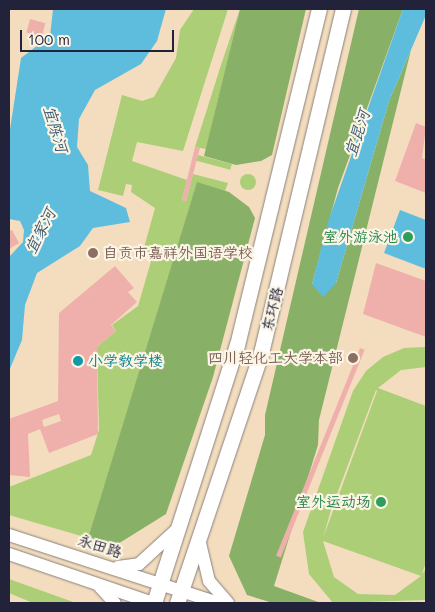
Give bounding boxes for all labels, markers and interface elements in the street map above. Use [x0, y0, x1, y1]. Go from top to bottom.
scale bar [22, 20, 176, 52]
text: 100 m [28, 29, 70, 49]
water label: 宜陈河 [40, 103, 72, 155]
water label: 宜昆河 [340, 107, 374, 159]
water label: 宜家河 [21, 205, 59, 257]
place label: 室外游泳池 [323, 228, 398, 246]
marker: 室外游泳池 [402, 231, 414, 243]
place label: 自贡市嘉祥外国语学校 [103, 244, 253, 262]
marker: 自贡市嘉祥外国语学校 [87, 247, 99, 259]
street label: 东环路 [258, 285, 286, 333]
place label: 四川轻化工大学本部 [208, 349, 343, 367]
place label: 小学教学楼 [88, 352, 163, 370]
marker: 四川轻化工大学本部 [347, 352, 359, 364]
marker: 小学教学楼 [72, 355, 84, 367]
place label: 室外运动场 [296, 493, 371, 511]
marker: 室外运动场 [375, 496, 387, 508]
street label: 永田路 [76, 531, 124, 561]

